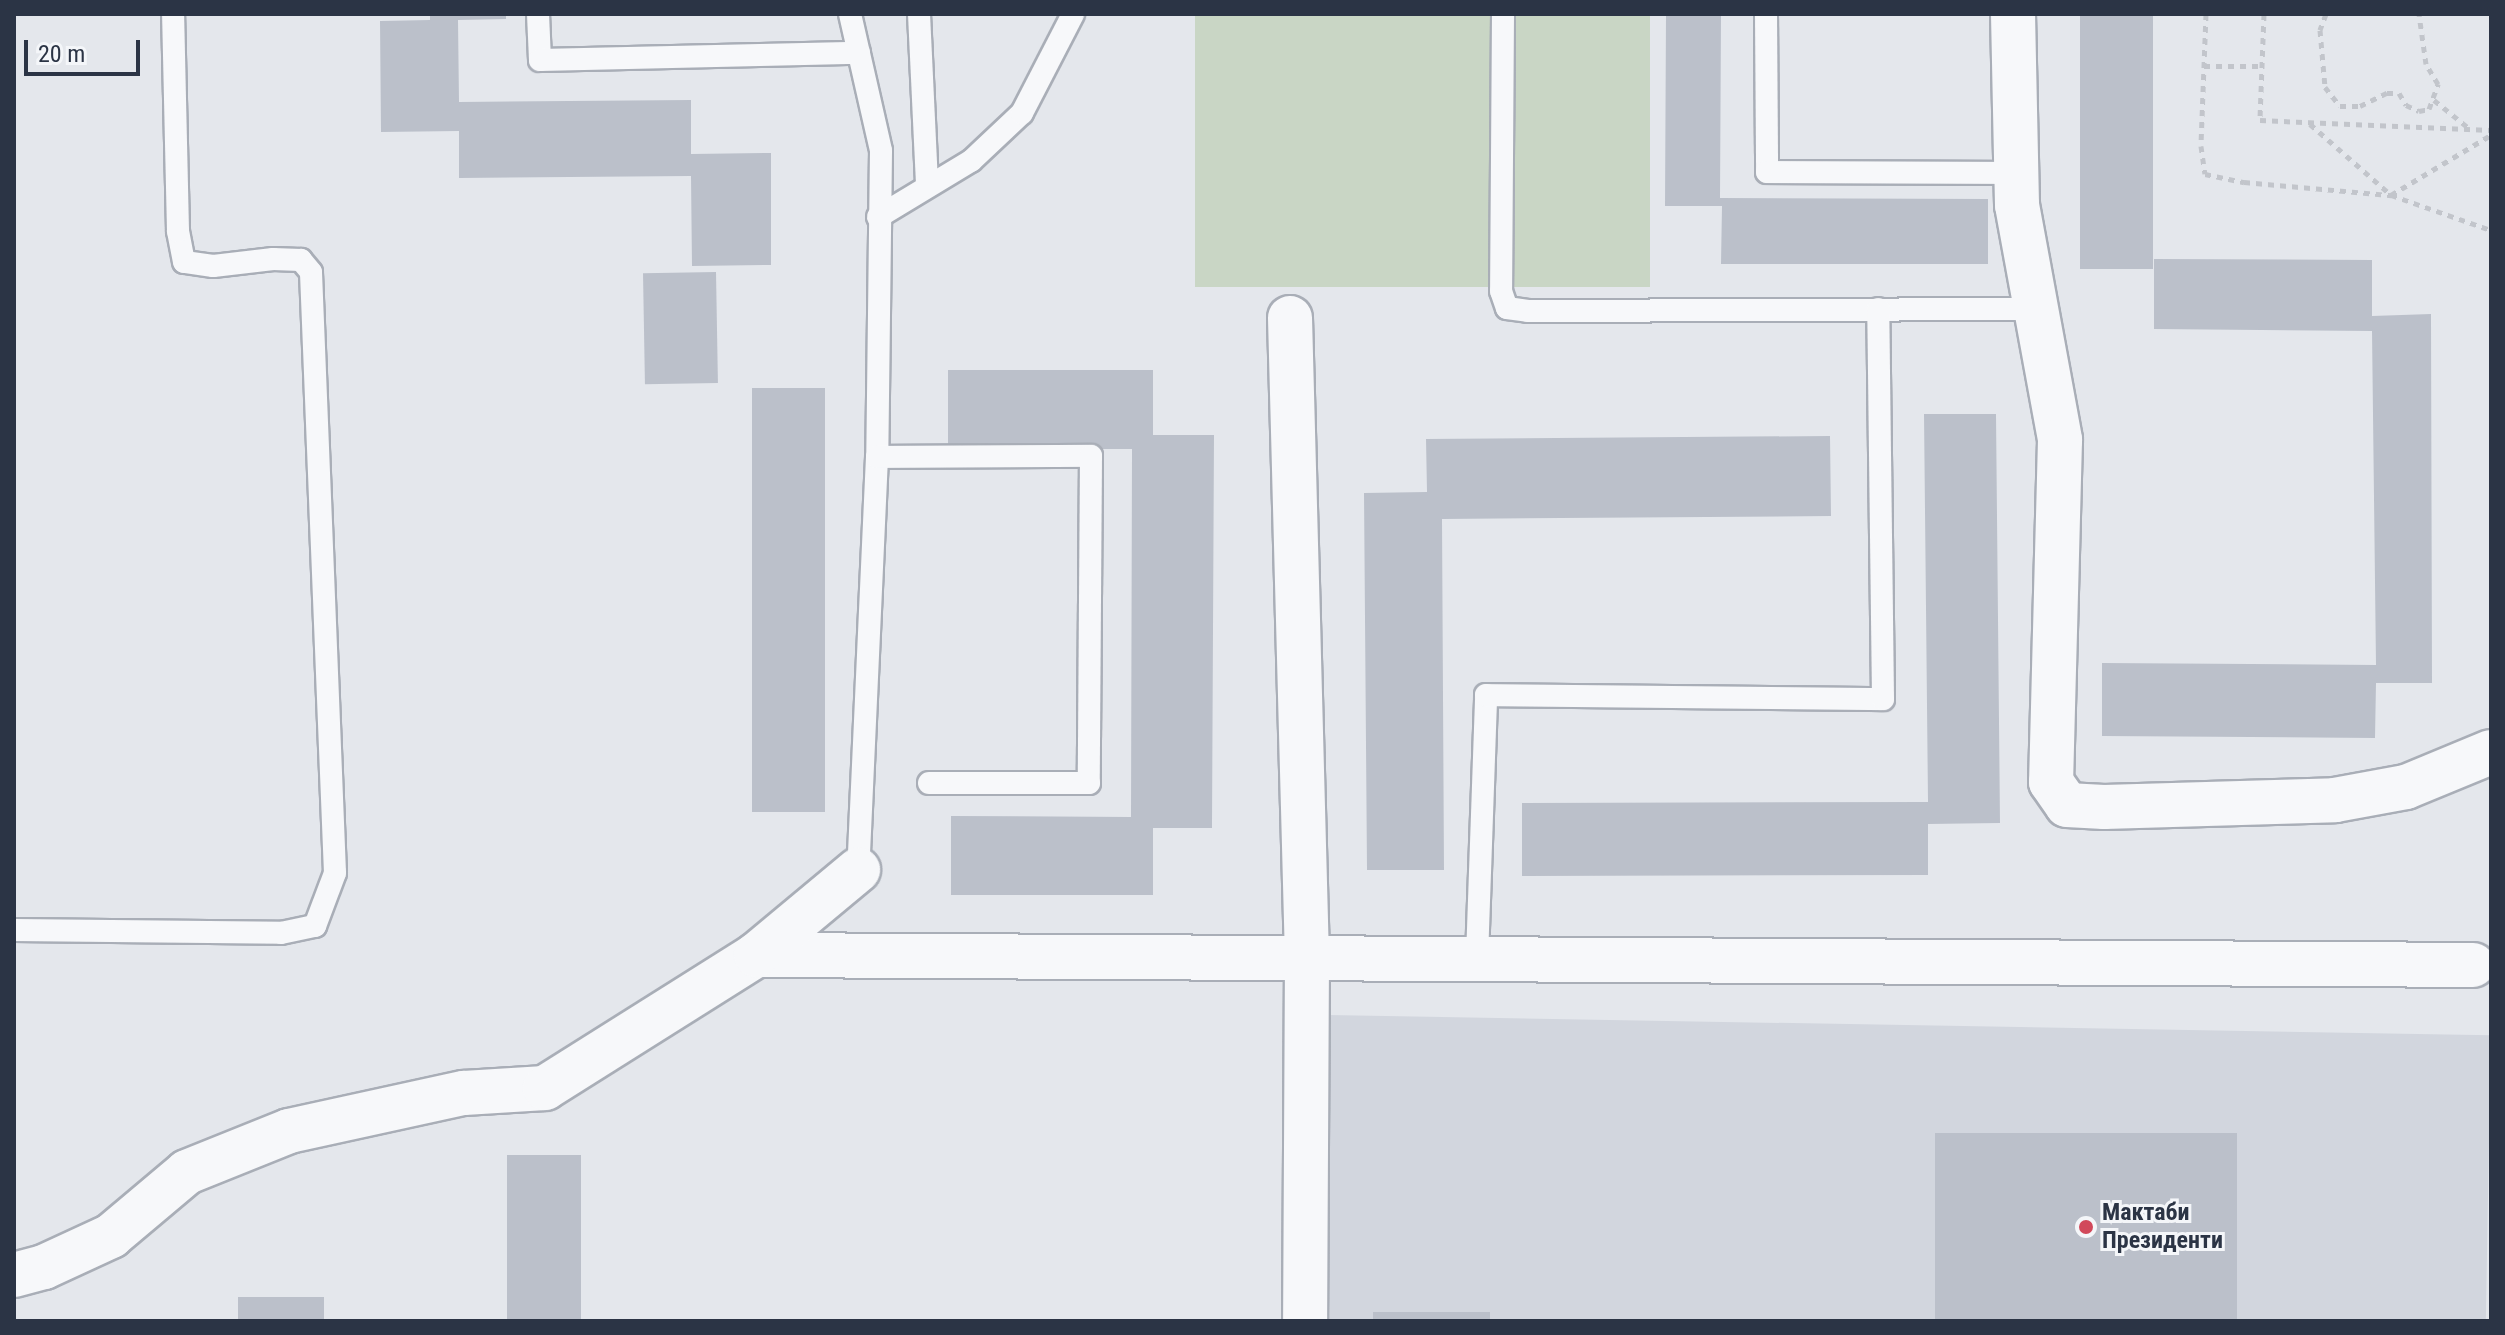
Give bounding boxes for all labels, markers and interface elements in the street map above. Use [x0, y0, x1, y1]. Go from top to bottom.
scale bar [28, 24, 144, 74]
text: 20 m [38, 40, 85, 68]
place label: Мактаби Президенти [2102, 1199, 2223, 1255]
marker: Мактаби Президенти [2077, 1218, 2095, 1236]

